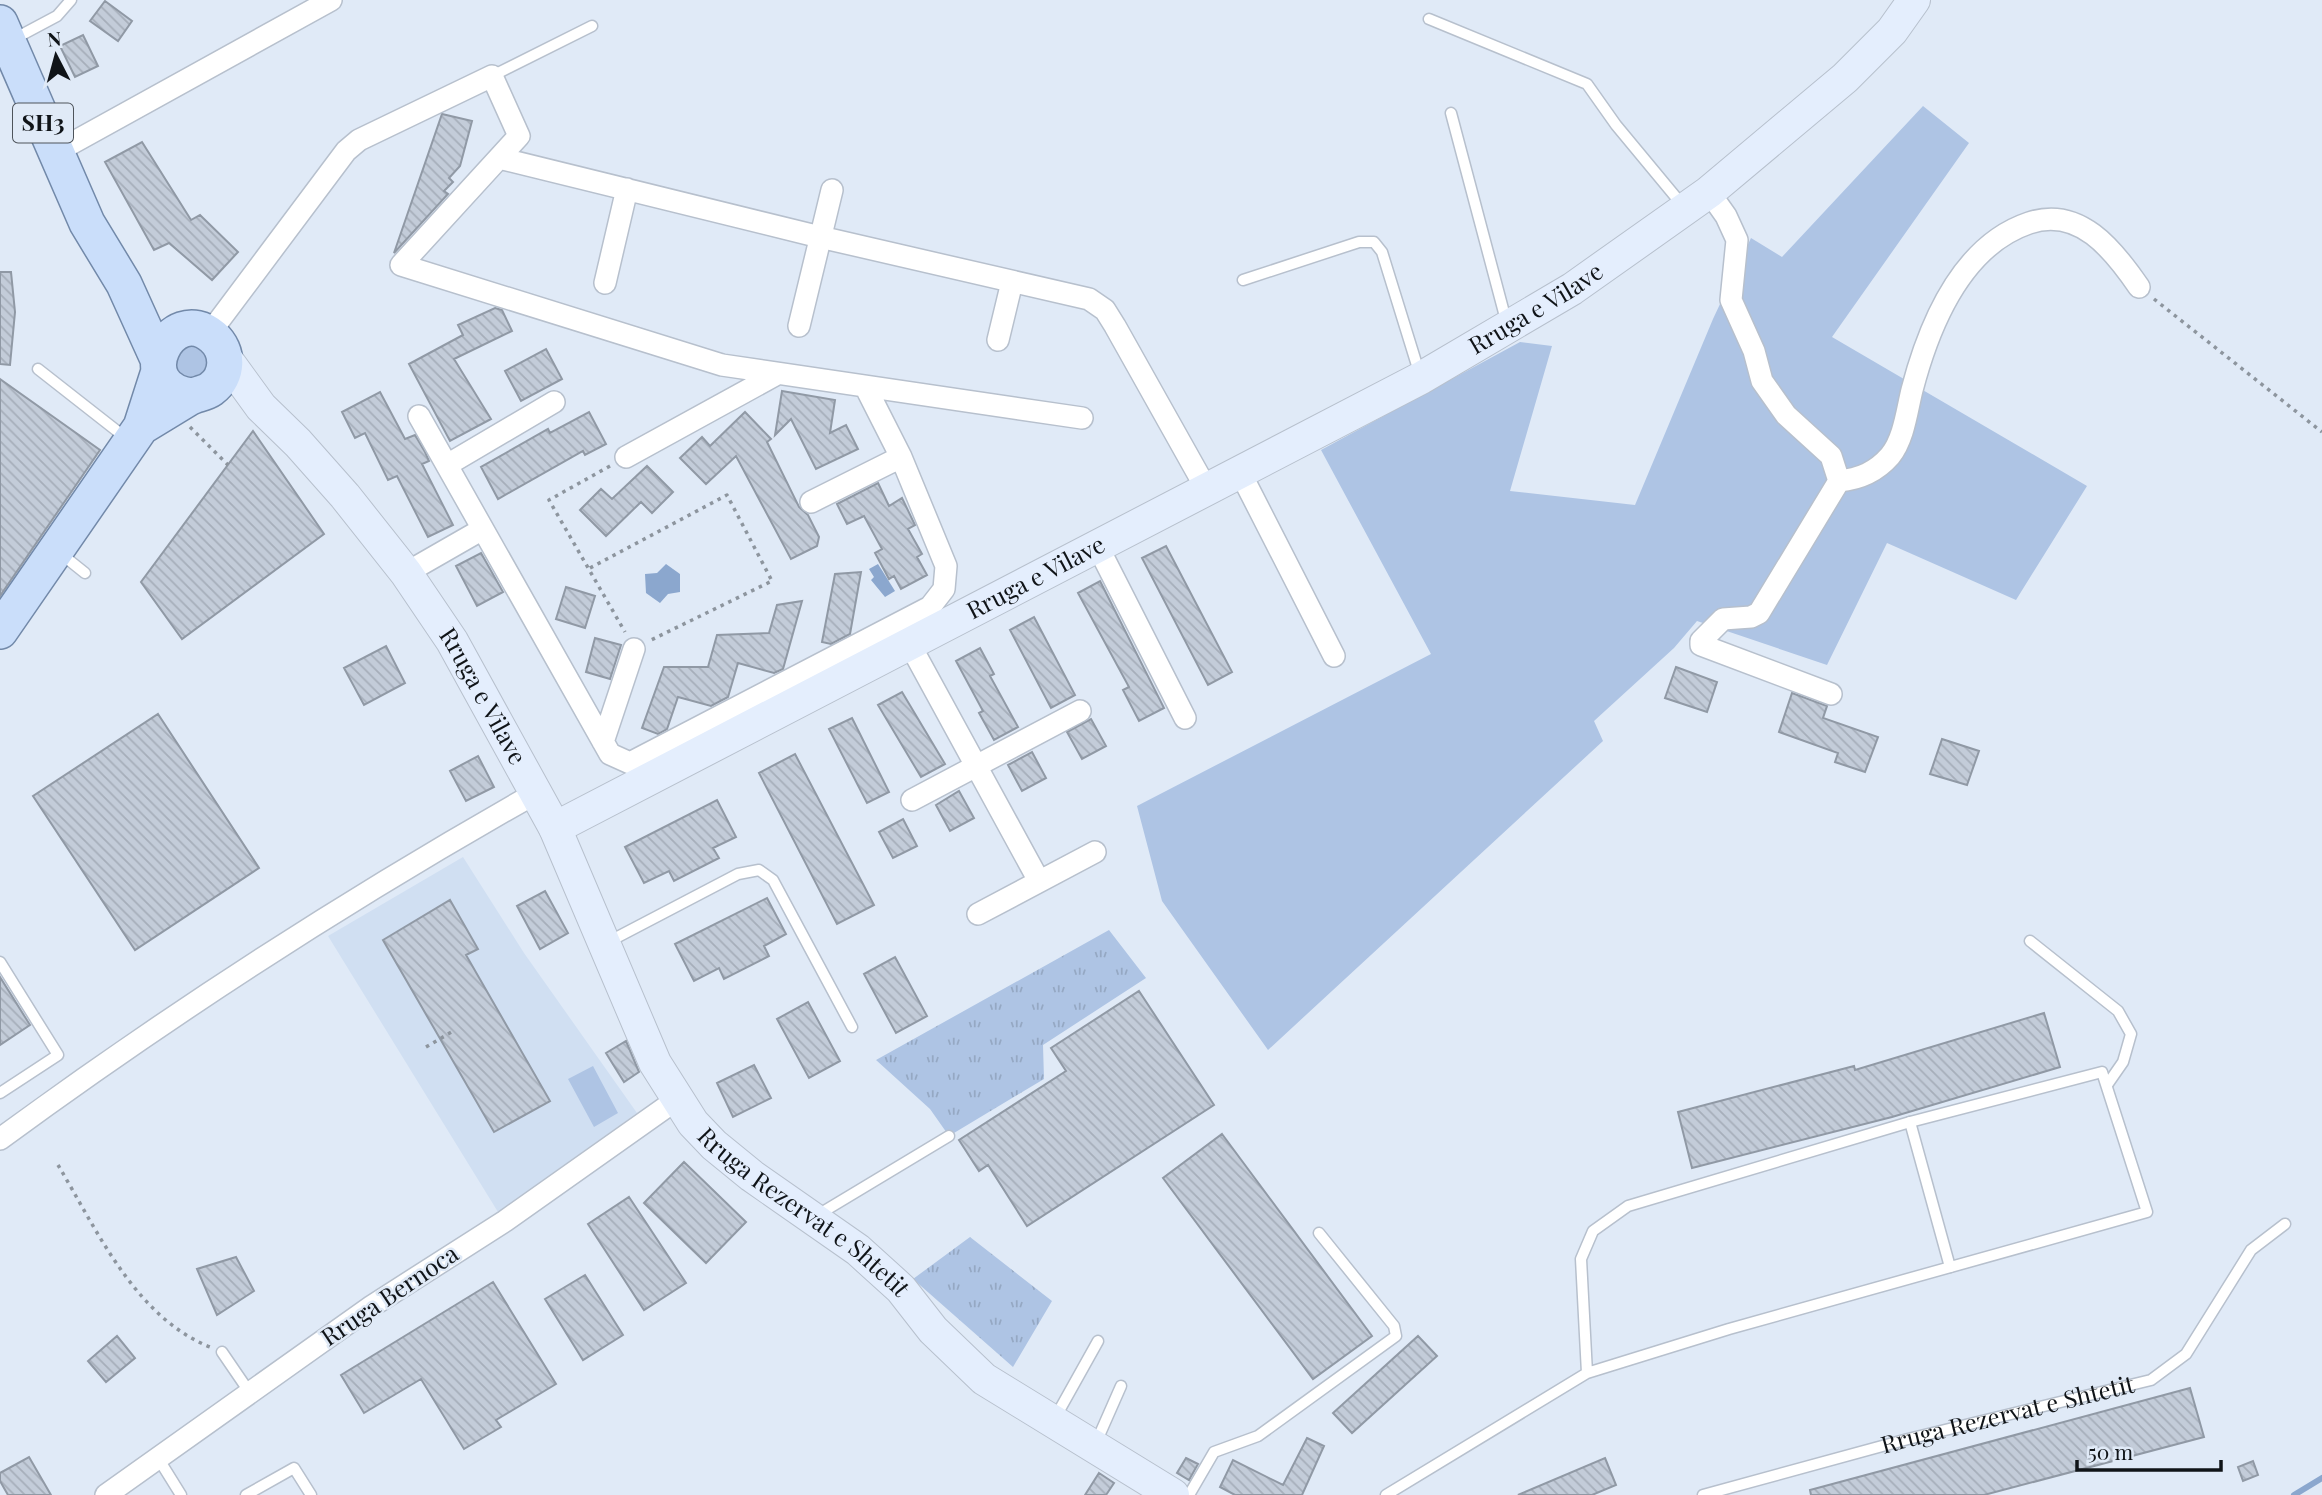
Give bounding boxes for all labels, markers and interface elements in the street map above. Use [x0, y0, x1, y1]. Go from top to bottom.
north arrow [21, 21, 91, 91]
text: N [46, 24, 63, 52]
road number: SH3 [13, 104, 73, 142]
street label: Rruga e Vilave [1462, 254, 1608, 360]
street label: Rruga e Vilave [960, 527, 1110, 625]
street label: Rruga e Vilave [433, 621, 535, 769]
street label: Rruga Rezervat e Shtetit [691, 1120, 919, 1302]
street label: Rruga Bernoca [314, 1237, 464, 1352]
street label: Rruga Rezervat e Shtetit [1877, 1367, 2138, 1460]
scale bar [2077, 1428, 2220, 1472]
text: 50 m [2088, 1437, 2134, 1465]

